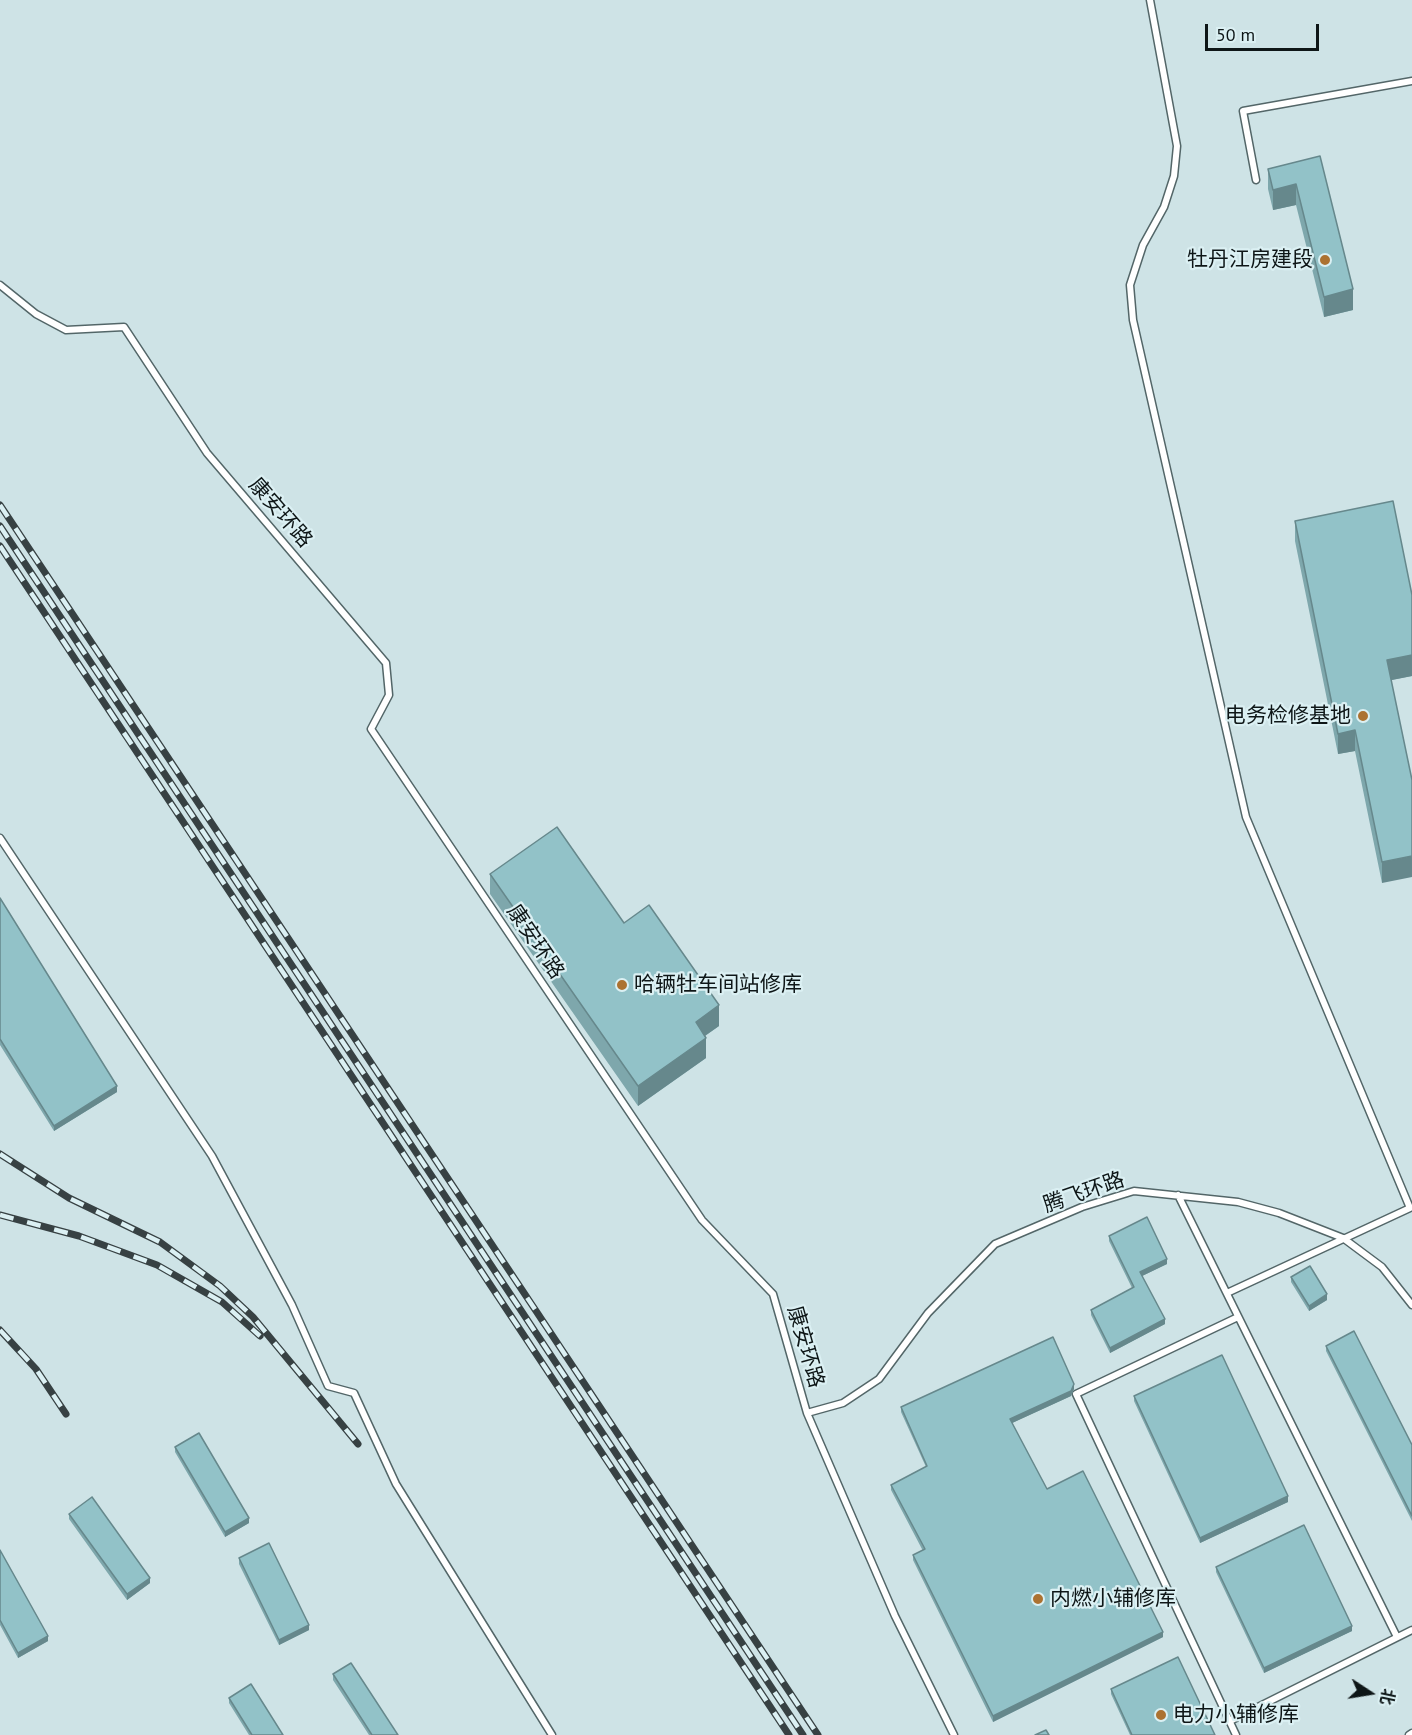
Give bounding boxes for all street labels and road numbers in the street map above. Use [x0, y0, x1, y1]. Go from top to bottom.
street label: 康安环路 [243, 473, 317, 553]
street label: 康安环路 [501, 900, 569, 984]
street label: 腾飞环路 [1040, 1167, 1128, 1219]
street label: 康安环路 [781, 1303, 829, 1391]

